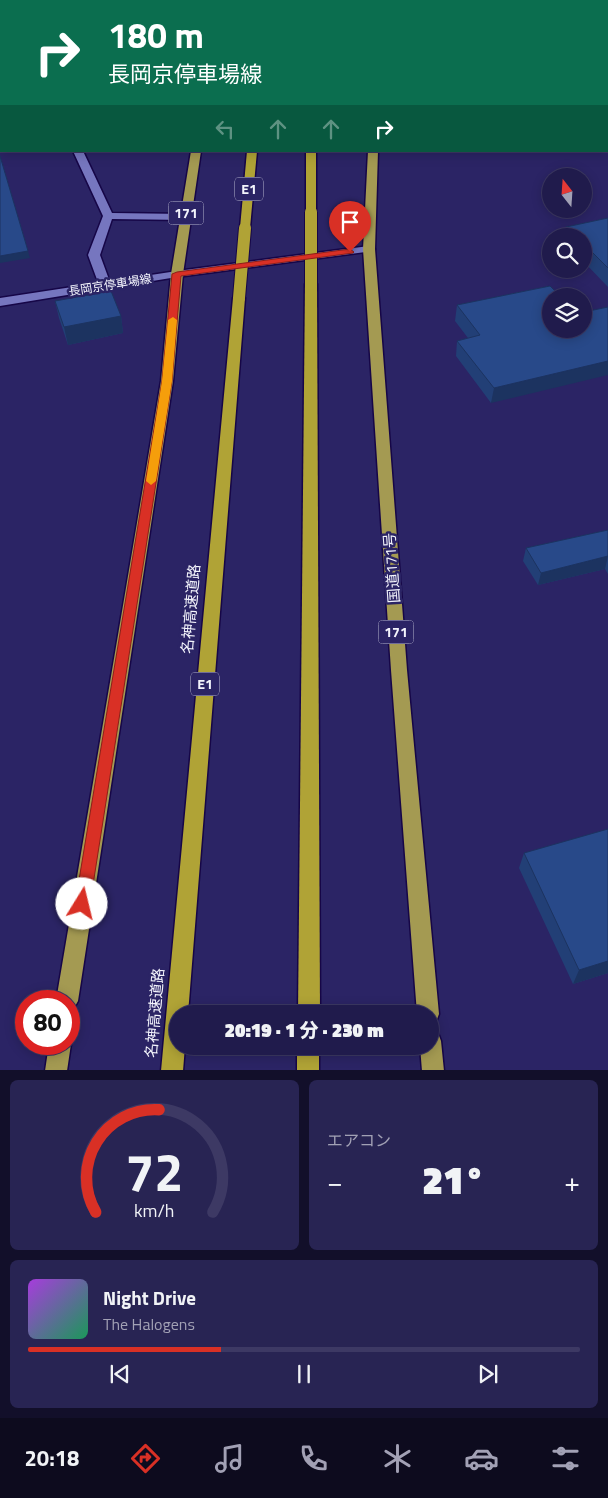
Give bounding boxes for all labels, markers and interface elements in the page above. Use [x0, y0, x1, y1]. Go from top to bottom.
text: 180 m [108, 8, 204, 62]
icon: right [25, 20, 90, 85]
text: 長岡京停車場線 [108, 57, 262, 91]
icon: left [211, 115, 239, 143]
icon: ahead [264, 115, 292, 143]
icon: ahead [317, 115, 345, 143]
icon: right [370, 115, 398, 143]
north arrow [542, 168, 592, 218]
map controls [542, 168, 592, 338]
road number: E1 [235, 178, 263, 200]
pin [329, 201, 371, 252]
road number: 171 [168, 202, 204, 224]
icon: arrive [336, 208, 364, 236]
button: search [542, 228, 592, 278]
street label: 長岡京停車場線 [67, 269, 153, 300]
button: layers [542, 288, 592, 338]
street label: 国道171号 [378, 532, 405, 604]
street label: 名神高速道路 [175, 563, 206, 655]
road number: 171 [378, 620, 414, 644]
road number: E1 [191, 672, 219, 696]
position arrow [55, 877, 107, 929]
street label: 名神高速道路 [139, 967, 170, 1059]
speed limit sign: 80 [15, 990, 80, 1055]
text: 20:19 · 1 分 · 230 m [224, 1015, 384, 1044]
text: エアコン [327, 1128, 391, 1152]
text: 72 [125, 1132, 184, 1211]
text: 21° [422, 1151, 485, 1209]
text: − [327, 1160, 343, 1203]
text: + [564, 1160, 580, 1203]
text: km/h [134, 1197, 175, 1224]
text: Night Drive [103, 1283, 196, 1312]
text: The Halogens [103, 1312, 195, 1336]
icon: previous [106, 1360, 134, 1388]
icon: pause [290, 1360, 318, 1388]
icon: next [474, 1360, 502, 1388]
text: 20:18 [25, 1441, 79, 1475]
icon: directions [128, 1441, 163, 1476]
icon: music [212, 1441, 247, 1476]
icon: phone [296, 1441, 331, 1476]
icon: climate [380, 1441, 415, 1476]
icon: car [464, 1441, 499, 1476]
icon: filters [548, 1441, 583, 1476]

